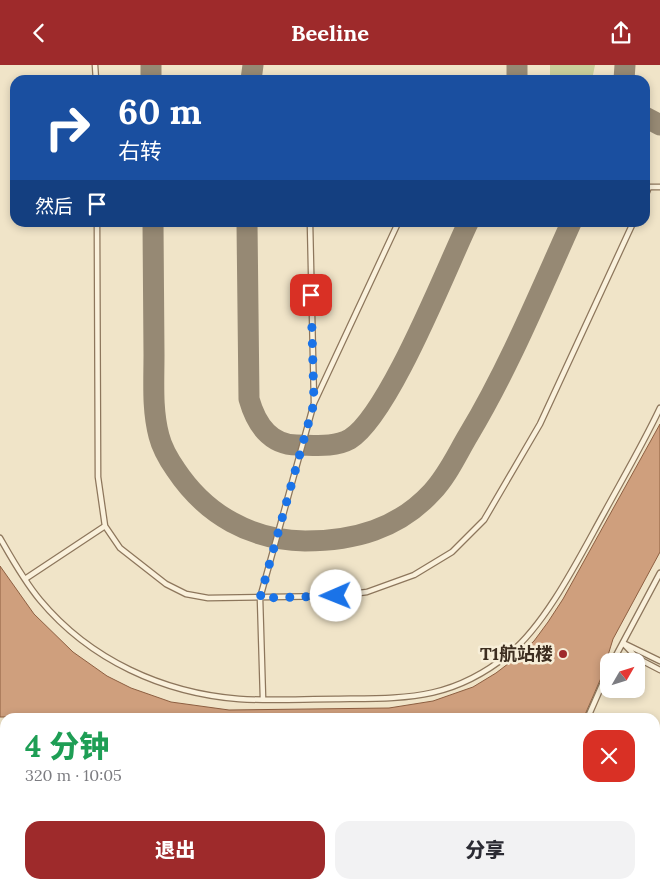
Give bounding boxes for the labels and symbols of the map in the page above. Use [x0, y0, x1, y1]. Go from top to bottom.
pin [290, 274, 332, 316]
position arrow [309, 569, 361, 621]
place label: T1航站楼 [480, 642, 553, 665]
marker: T1航站楼 [557, 648, 569, 660]
north arrow [600, 653, 645, 697]

